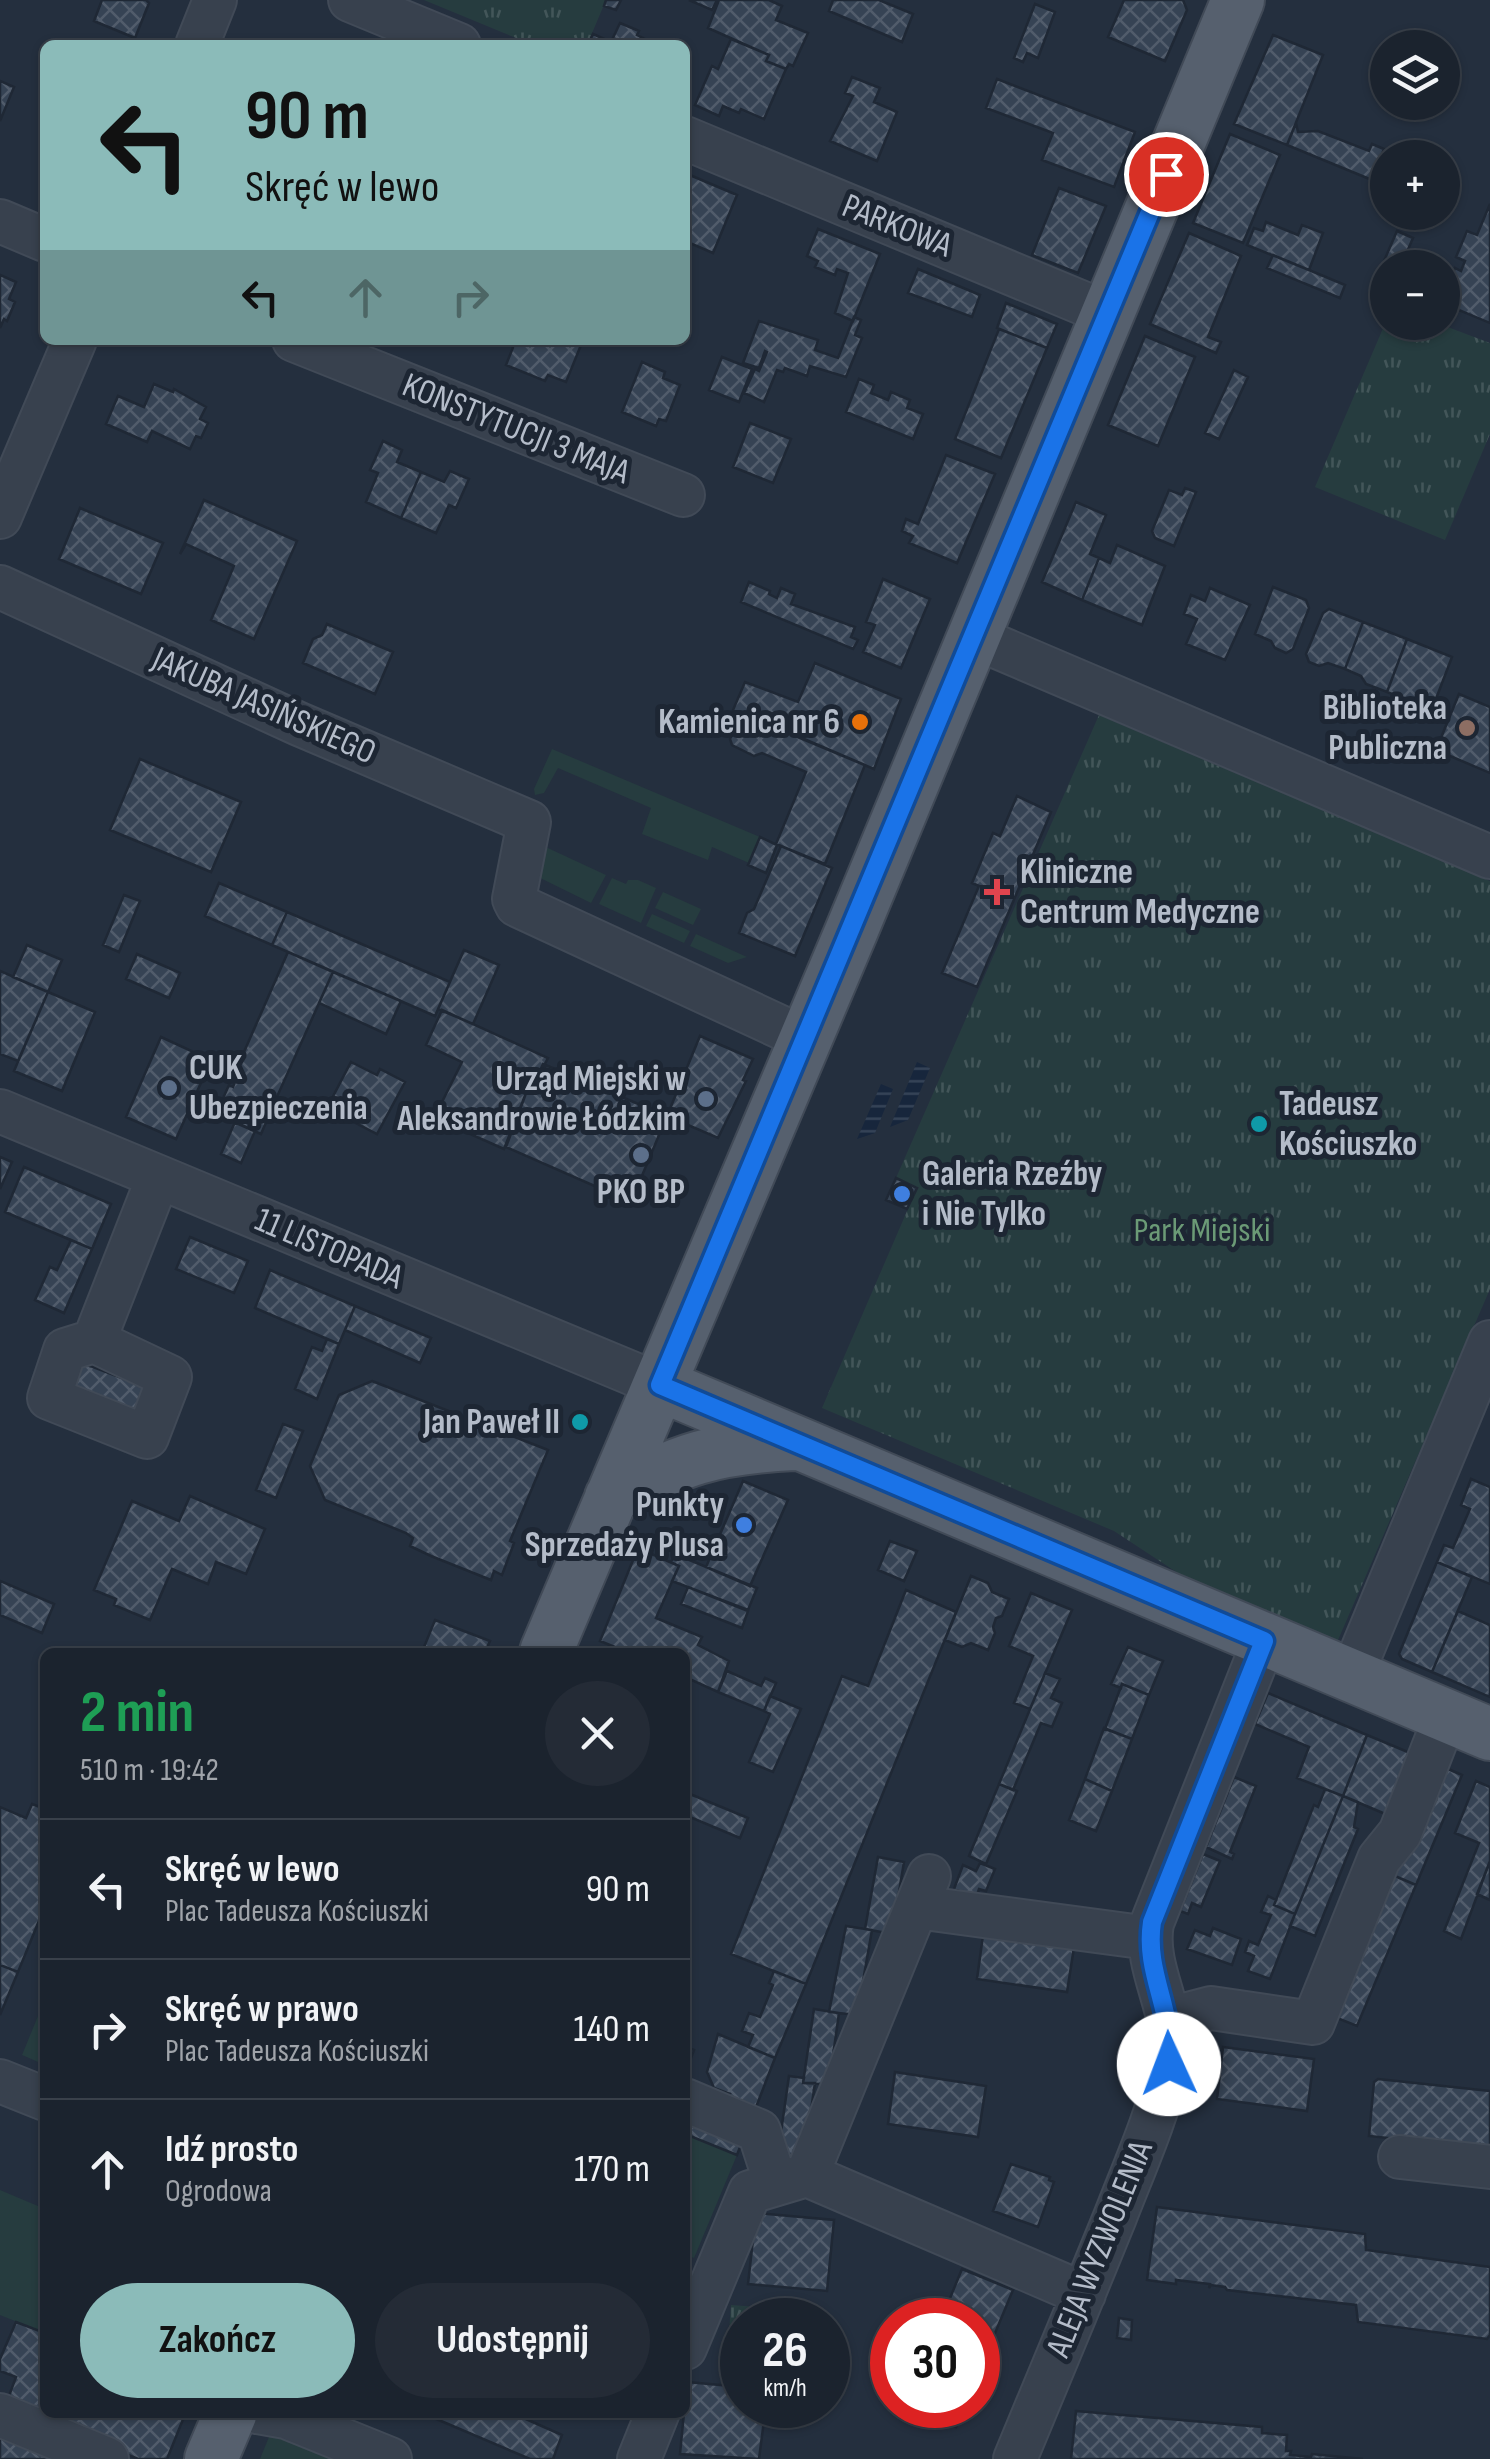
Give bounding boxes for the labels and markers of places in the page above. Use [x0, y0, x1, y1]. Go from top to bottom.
pin [1124, 132, 1209, 217]
place label: Biblioteka Publiczna [1323, 687, 1447, 770]
place label: Kamienica nr 6 [658, 701, 840, 744]
marker: Kamienica nr 6 [849, 711, 871, 733]
marker: Biblioteka Publiczna [1456, 717, 1478, 739]
place label: Kliniczne Centrum Medyczne [1020, 851, 1260, 934]
marker: Kliniczne Centrum Medyczne [984, 879, 1010, 905]
place label: CUK Ubezpieczenia [189, 1047, 367, 1130]
place label: Urząd Miejski w Aleksandrowie Łódzkim [396, 1058, 686, 1141]
marker: CUK Ubezpieczenia [158, 1077, 180, 1099]
place label: Tadeusz Kościuszko [1279, 1083, 1417, 1166]
marker: Urząd Miejski w Aleksandrowie Łódzkim [695, 1088, 717, 1110]
marker: Tadeusz Kościuszko [1248, 1113, 1270, 1135]
marker: PKO BP [630, 1144, 652, 1166]
place label: Galeria Rzeźby i Nie Tylko [922, 1153, 1103, 1236]
place label: PKO BP [597, 1171, 685, 1214]
marker: Galeria Rzeźby i Nie Tylko [891, 1183, 913, 1205]
place label: Jan Paweł II [422, 1401, 560, 1444]
marker: Jan Paweł II [569, 1411, 591, 1433]
place label: Punkty Sprzedaży Plusa [525, 1484, 724, 1567]
marker: Punkty Sprzedaży Plusa [733, 1514, 755, 1536]

